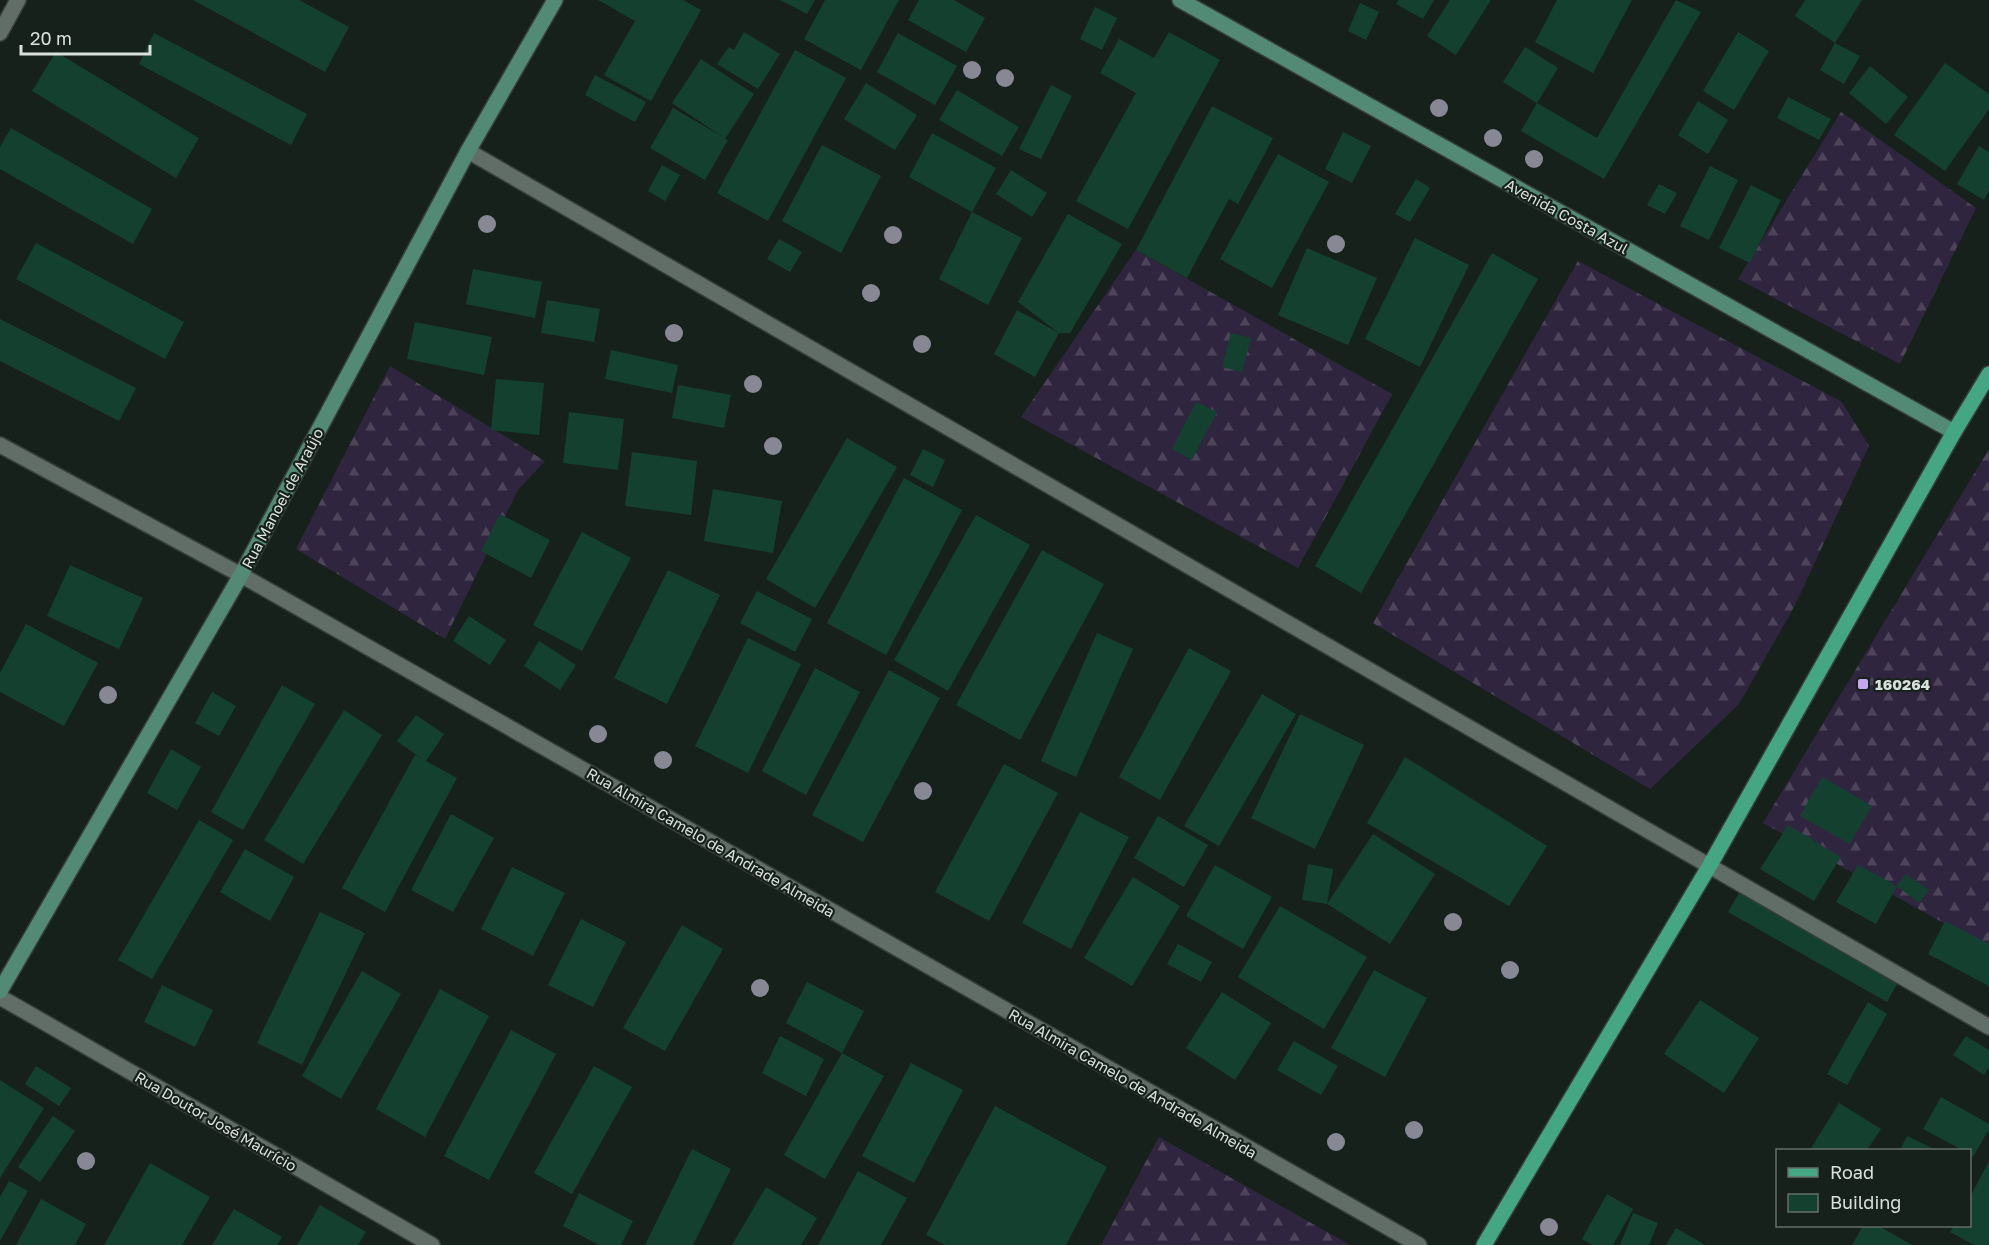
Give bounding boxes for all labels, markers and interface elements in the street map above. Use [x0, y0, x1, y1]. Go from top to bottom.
scale bar [21, 18, 150, 56]
text: 20 m [30, 27, 72, 49]
street label: Avenida Costa Azul [1502, 175, 1632, 257]
street label: Rua Manoel de Araújo [237, 425, 327, 571]
place label: 160264 [1875, 675, 1930, 693]
marker: 160264 [1856, 677, 1870, 691]
street label: Rua Almira Camelo de Andrade Almeida [584, 763, 838, 921]
street label: Rua Almira Camelo de Andrade Almeida [1006, 1004, 1260, 1162]
street label: Rua Doutor José Maurício [132, 1067, 300, 1175]
legend [1776, 1149, 1971, 1227]
text: Road [1830, 1161, 1874, 1183]
text: Building [1830, 1191, 1901, 1213]

